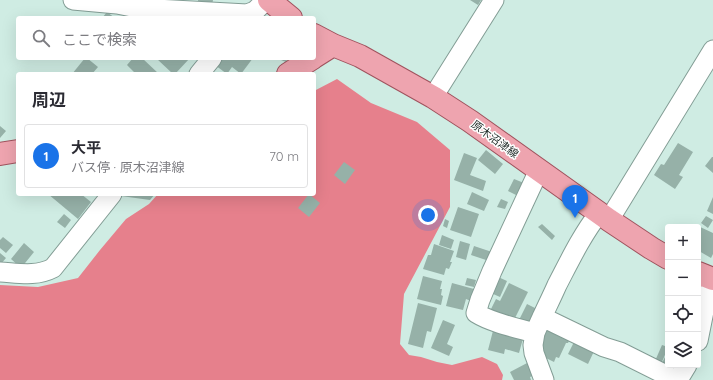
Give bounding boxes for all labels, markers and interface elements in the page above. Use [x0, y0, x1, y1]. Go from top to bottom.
search box [16, 16, 316, 60]
icon: search [30, 27, 52, 49]
text: ここで検索 [62, 30, 137, 49]
text: 周辺 [32, 89, 66, 110]
street label: 原木沼津線 [469, 117, 521, 161]
text: 大平 [71, 138, 101, 157]
text: 1 [43, 148, 49, 164]
text: 70 m [269, 148, 299, 164]
text: バス停 · 原木沼津線 [71, 159, 185, 175]
pin: 1 [562, 185, 588, 218]
your location [418, 205, 438, 225]
map controls [665, 224, 701, 368]
button: + [665, 224, 701, 260]
button: − [665, 260, 701, 296]
button: locate [665, 296, 701, 332]
button: layers [665, 332, 701, 368]

